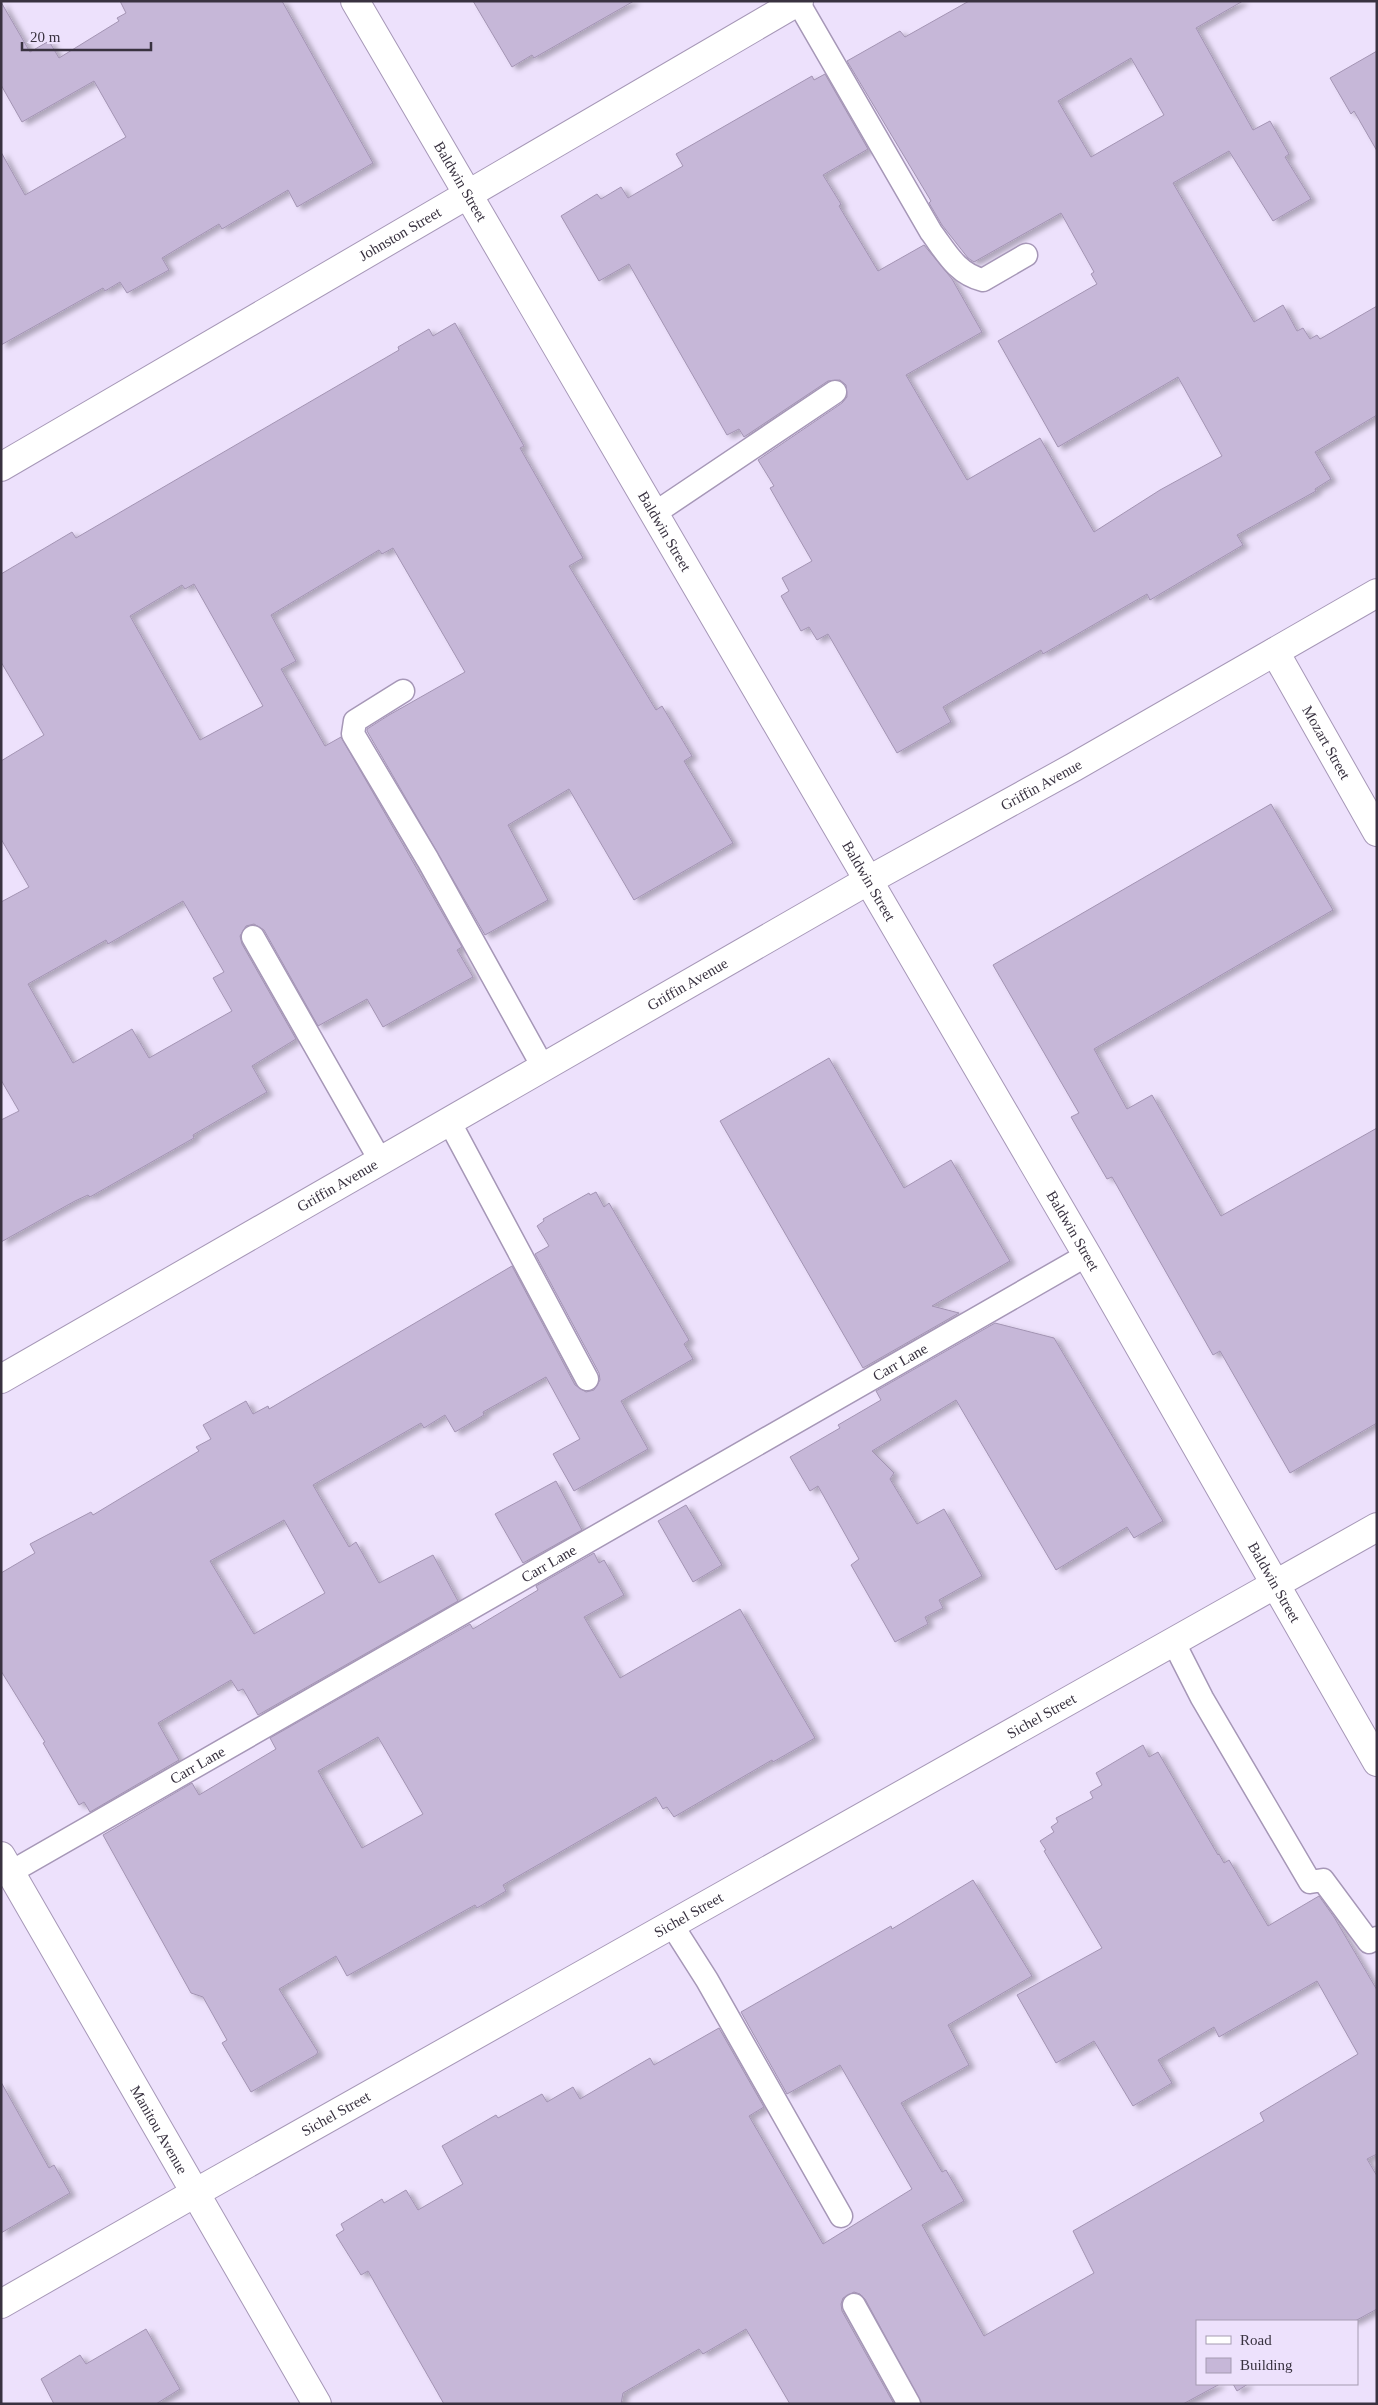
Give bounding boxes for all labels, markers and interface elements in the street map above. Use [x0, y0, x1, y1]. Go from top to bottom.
scale bar [22, 20, 151, 52]
text: 20 m [30, 29, 61, 45]
street label: Baldwin Street [431, 139, 490, 225]
street label: Johnston Street [356, 203, 444, 264]
street label: Baldwin Street [635, 489, 694, 575]
street label: Mozart Street [1299, 703, 1354, 783]
street label: Griffin Avenue [998, 756, 1085, 814]
street label: Baldwin Street [839, 838, 899, 925]
street label: Griffin Avenue [645, 955, 731, 1014]
street label: Griffin Avenue [294, 1156, 381, 1215]
street label: Baldwin Street [1043, 1188, 1103, 1274]
street label: Carr Lane [870, 1340, 931, 1384]
street label: Baldwin Street [1245, 1539, 1304, 1626]
street label: Carr Lane [519, 1541, 579, 1586]
street label: Sichel Street [1004, 1690, 1079, 1742]
street label: Carr Lane [167, 1743, 228, 1787]
street label: Sichel Street [651, 1889, 726, 1941]
street label: Manitou Avenue [127, 2083, 191, 2177]
street label: Sichel Street [299, 2088, 374, 2139]
legend [1196, 2320, 1358, 2385]
text: Road [1240, 2332, 1272, 2348]
text: Building [1240, 2357, 1293, 2373]

